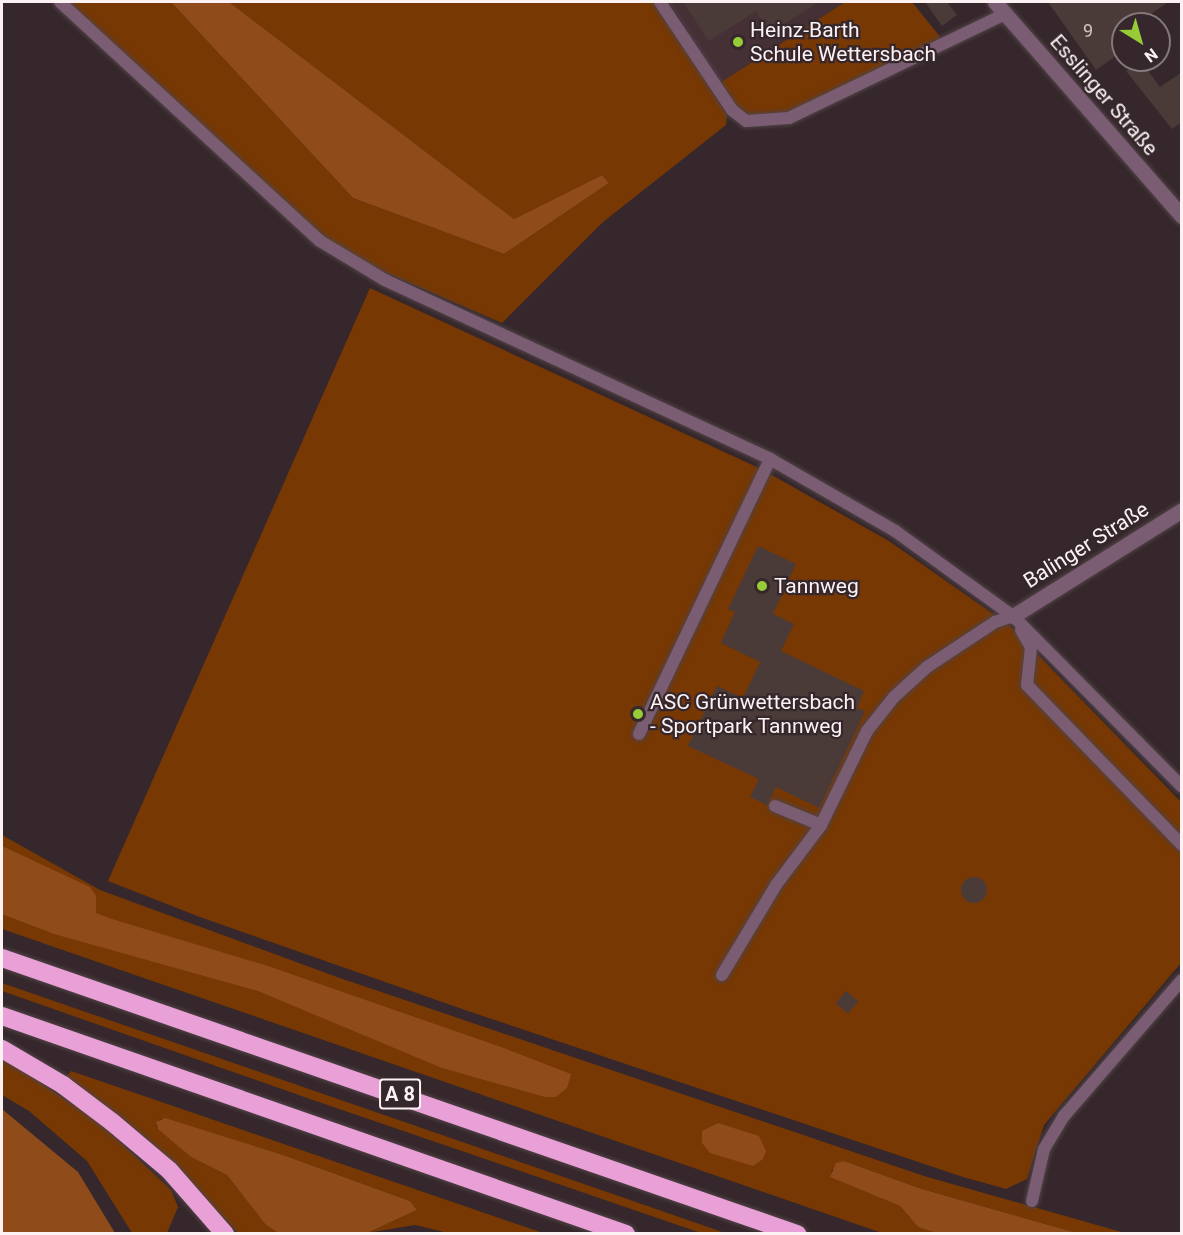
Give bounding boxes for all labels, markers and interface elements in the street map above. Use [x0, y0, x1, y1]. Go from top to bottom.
north arrow [1111, 12, 1171, 72]
place label: Heinz-Barth Schule Wettersbach [750, 17, 936, 67]
house number: 9 [1083, 20, 1093, 42]
street label: Esslinger Straße [1045, 29, 1163, 161]
marker: Heinz-Barth Schule Wettersbach [731, 35, 745, 49]
text: N [1141, 44, 1161, 66]
street label: Balinger Straße [1019, 497, 1153, 593]
place label: Tannweg [774, 573, 859, 599]
marker: Tannweg [755, 579, 769, 593]
place label: ASC Grünwettersbach - Sportpark Tannweg [650, 689, 855, 739]
marker: ASC Grünwettersbach - Sportpark Tannweg [631, 707, 645, 721]
road number: A 8 [379, 1077, 421, 1111]

